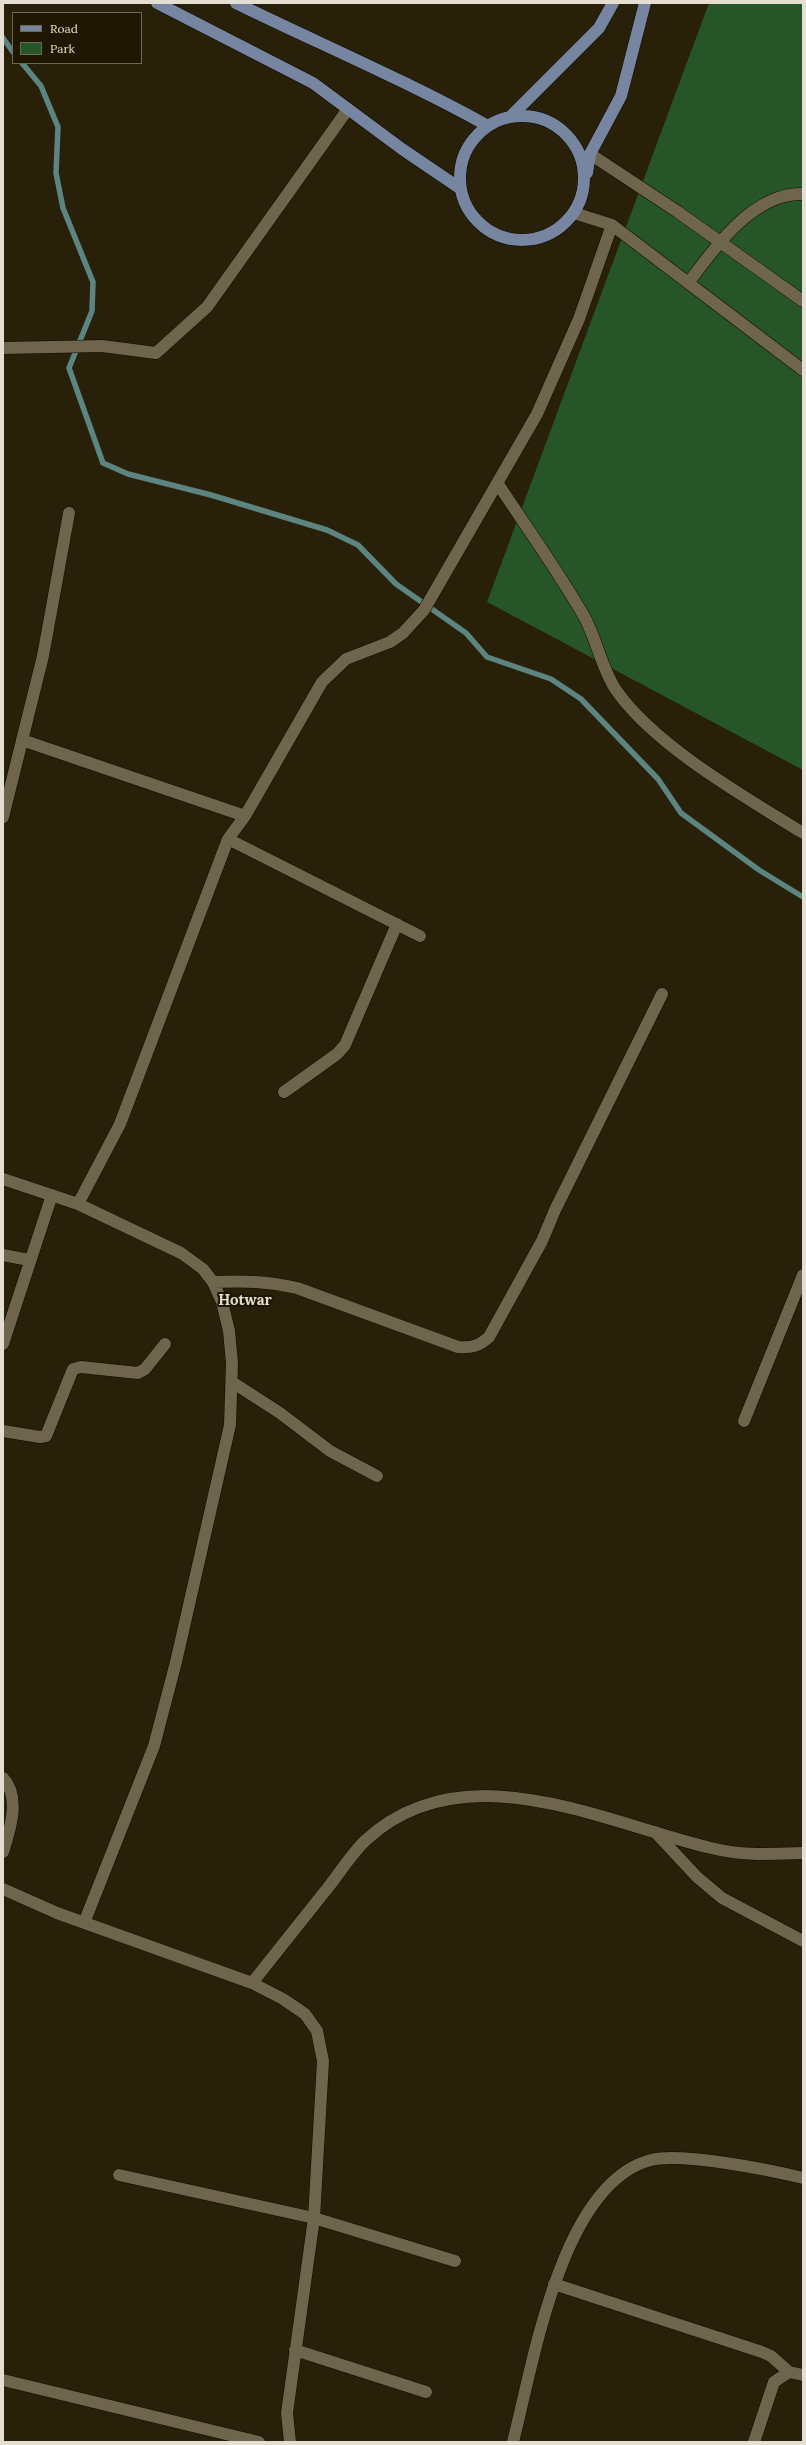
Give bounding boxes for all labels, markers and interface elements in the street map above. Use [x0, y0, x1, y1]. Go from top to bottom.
legend [12, 12, 142, 64]
text: Road [50, 21, 78, 36]
text: Park [50, 41, 75, 56]
district label: Hotwar [218, 1292, 272, 1310]

